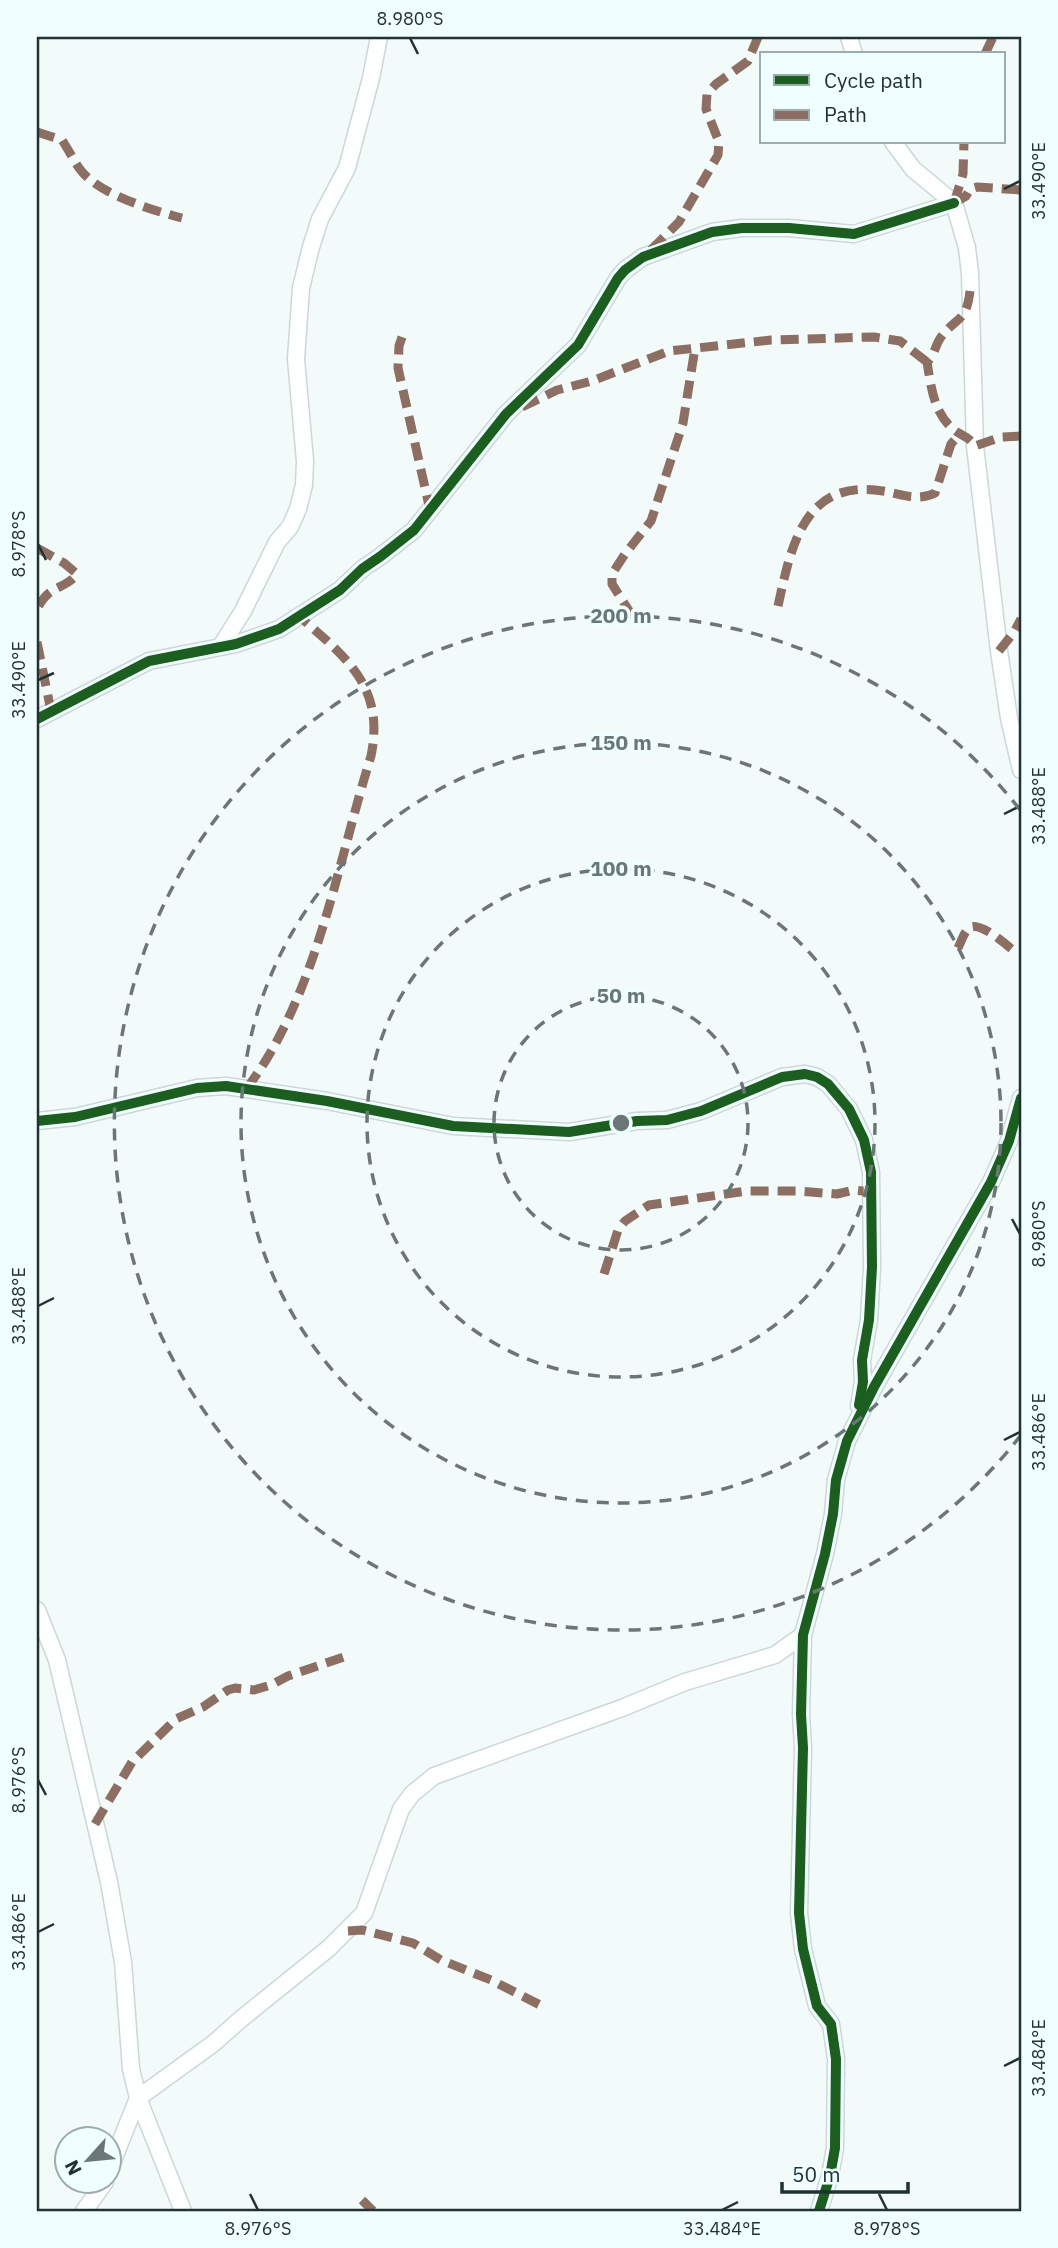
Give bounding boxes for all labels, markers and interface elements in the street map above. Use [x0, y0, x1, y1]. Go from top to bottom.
text: 8.980°S [377, 7, 443, 30]
legend [760, 52, 1006, 144]
text: Cycle path [824, 66, 923, 94]
text: Path [824, 100, 867, 128]
text: 33.490°E [1027, 142, 1050, 220]
text: 8.978°S [7, 511, 30, 577]
text: 200 m [590, 601, 652, 629]
text: 33.490°E [7, 641, 30, 719]
text: 150 m [590, 728, 652, 756]
text: 33.488°E [1027, 767, 1050, 845]
text: 100 m [590, 854, 652, 882]
text: 50 m [597, 981, 645, 1009]
centre of rings [609, 1111, 633, 1135]
text: 8.980°S [1027, 1201, 1050, 1267]
text: 33.488°E [7, 1267, 30, 1345]
text: 33.486°E [1027, 1393, 1050, 1471]
text: 8.976°S [7, 1747, 30, 1813]
text: 33.486°E [7, 1893, 30, 1971]
text: 33.484°E [1027, 2019, 1050, 2097]
north arrow [52, 2126, 122, 2196]
scale bar [782, 2150, 908, 2194]
text: N [59, 2156, 87, 2179]
text: 50 m [792, 2160, 841, 2188]
text: 8.976°S [225, 2217, 291, 2240]
text: 33.484°E [683, 2217, 761, 2240]
text: 8.978°S [854, 2217, 920, 2240]

